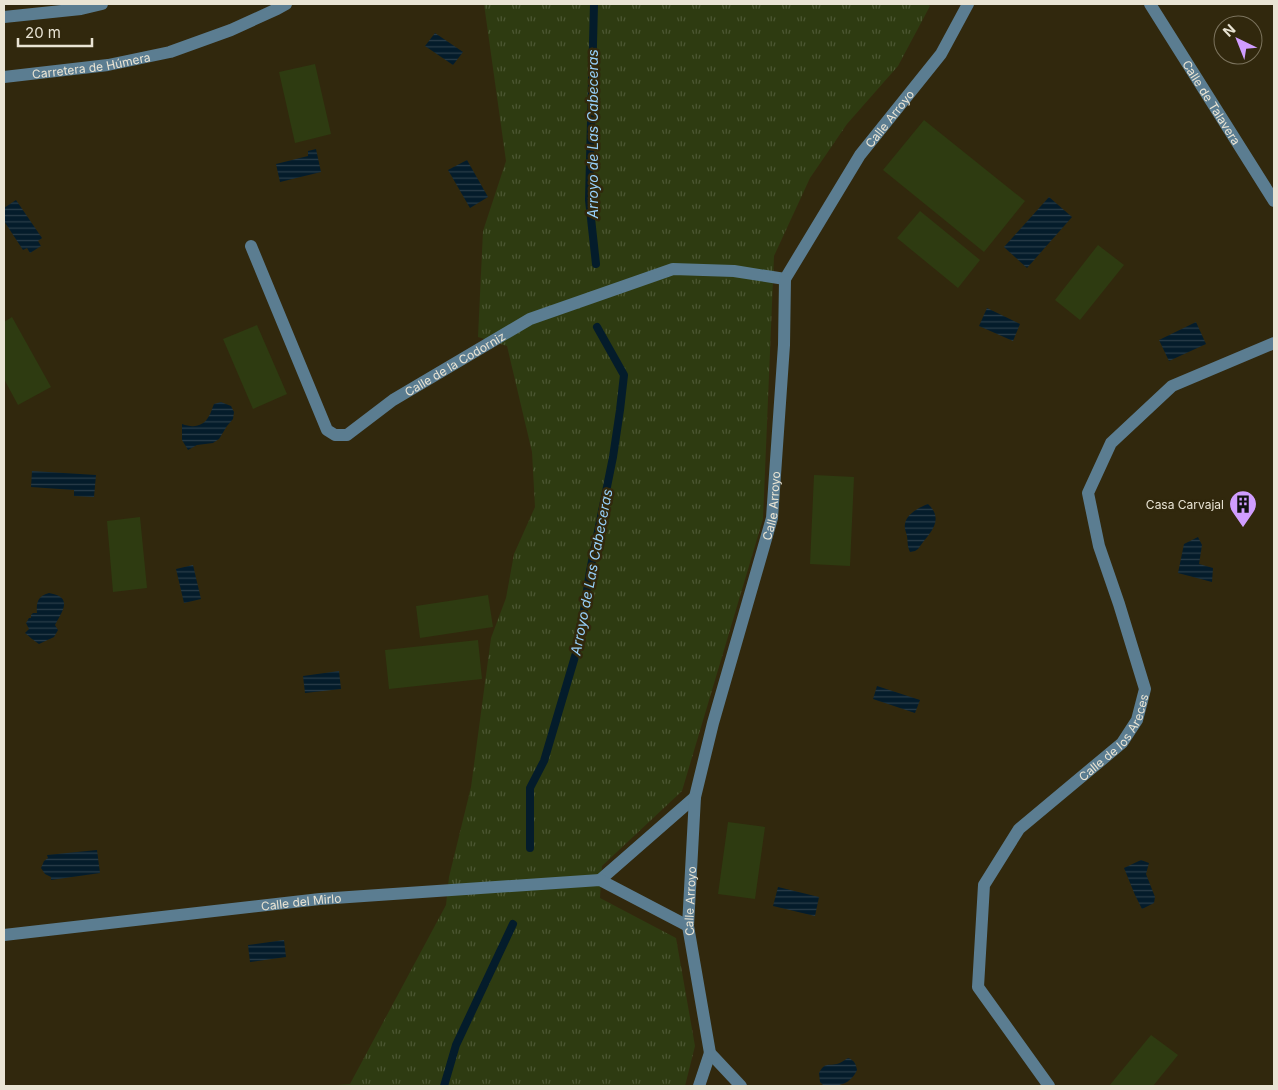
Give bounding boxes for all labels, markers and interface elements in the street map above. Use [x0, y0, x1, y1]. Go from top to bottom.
scale bar [18, 15, 91, 47]
north arrow [1213, 15, 1263, 65]
text: N [1219, 20, 1238, 40]
text: 20 m [25, 23, 61, 42]
street label: Carretera de Húmera [31, 49, 152, 81]
water label: Arroyo de Las Cabeceras [584, 49, 601, 220]
street label: Calle de Talavera [1180, 57, 1244, 147]
street label: Calle Arroyo [862, 87, 917, 150]
street label: Calle de la Codorniz [402, 328, 508, 399]
street label: Calle Arroyo [759, 471, 783, 542]
water label: Arroyo de Las Cabeceras [566, 487, 615, 658]
building icon: Casa Carvajal [1228, 489, 1258, 528]
place label: Casa Carvajal [1146, 497, 1224, 512]
street label: Calle de los Areces [1075, 692, 1151, 784]
street label: Calle Arroyo [680, 866, 699, 937]
street label: Calle del Mirlo [260, 890, 342, 913]

